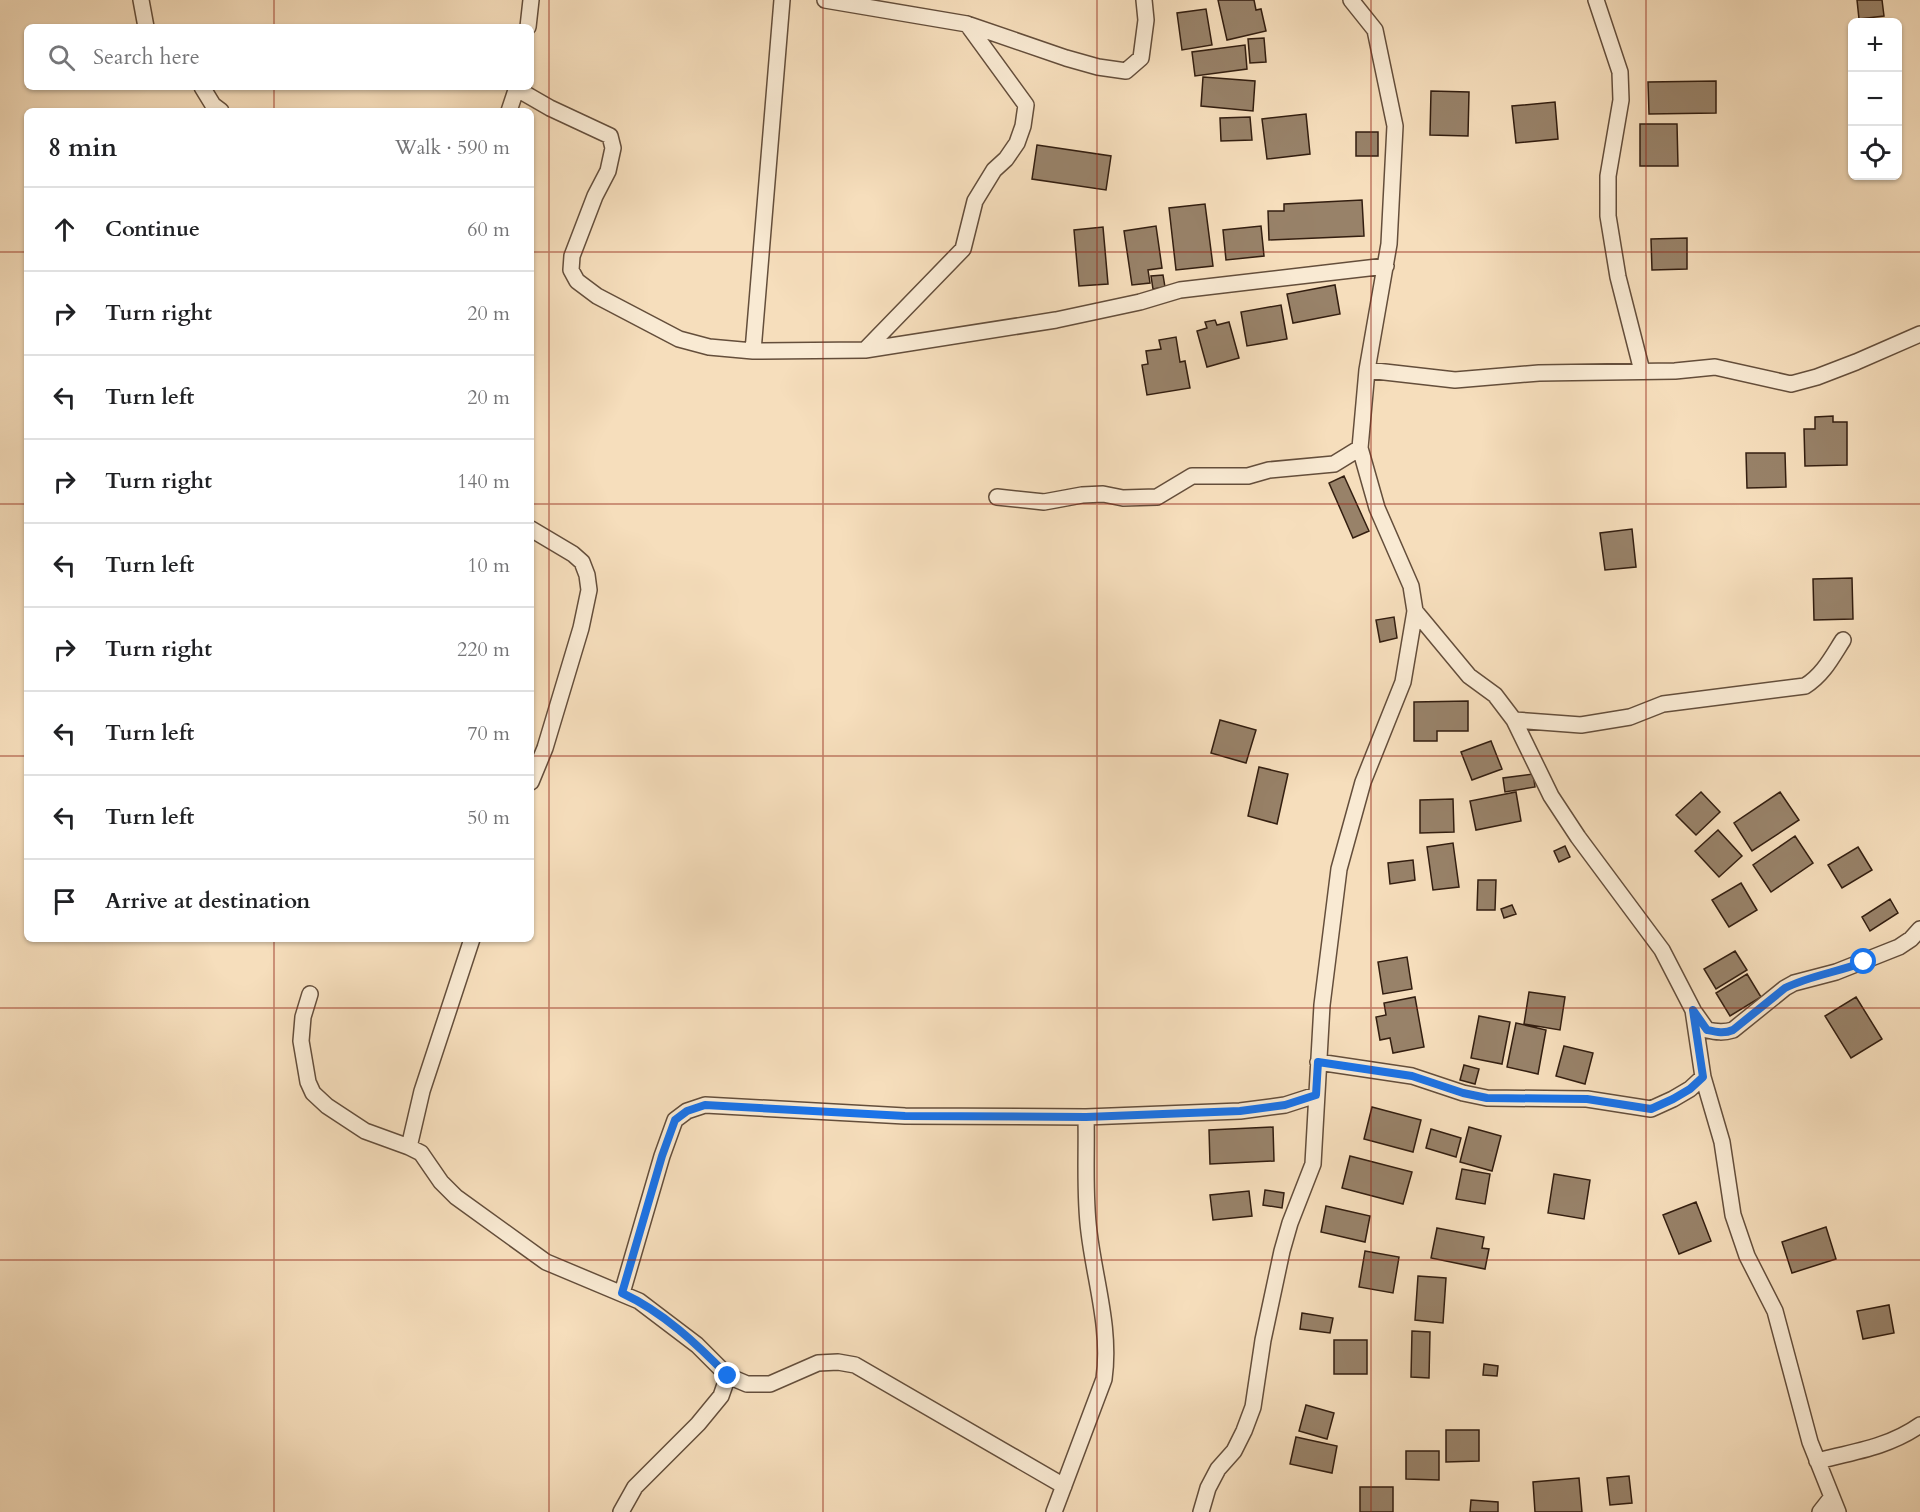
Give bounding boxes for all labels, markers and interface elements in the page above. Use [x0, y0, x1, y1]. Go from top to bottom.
map controls [1848, 18, 1902, 180]
button: + [1848, 18, 1902, 72]
search box [24, 24, 534, 90]
icon: search [45, 41, 78, 74]
text: Search here [93, 42, 200, 72]
button: − [1848, 72, 1902, 126]
button: locate [1848, 126, 1902, 180]
text: 8 min [48, 130, 117, 165]
text: Walk · 590 m [395, 134, 510, 161]
icon: ahead [48, 213, 81, 246]
text: Continue [105, 214, 200, 244]
text: 60 m [467, 216, 510, 243]
icon: right [48, 297, 81, 330]
text: Turn right [105, 298, 212, 328]
text: 20 m [467, 300, 510, 327]
icon: left [48, 381, 81, 414]
text: Turn left [105, 382, 194, 412]
text: 20 m [467, 384, 510, 411]
icon: right [48, 465, 81, 498]
text: Turn right [105, 466, 212, 496]
text: 140 m [457, 468, 510, 495]
icon: left [48, 549, 81, 582]
text: Turn left [105, 550, 194, 580]
text: 10 m [467, 552, 510, 579]
icon: right [48, 633, 81, 666]
text: Turn right [105, 634, 212, 664]
text: 220 m [457, 636, 510, 663]
icon: left [48, 717, 81, 750]
text: Turn left [105, 718, 194, 748]
text: 70 m [467, 720, 510, 747]
icon: left [48, 801, 81, 834]
text: Turn left [105, 802, 194, 832]
text: 50 m [467, 804, 510, 831]
icon: arrive [48, 885, 81, 918]
text: Arrive at destination [105, 886, 310, 916]
route start [1850, 948, 1876, 974]
route end [714, 1362, 740, 1388]

